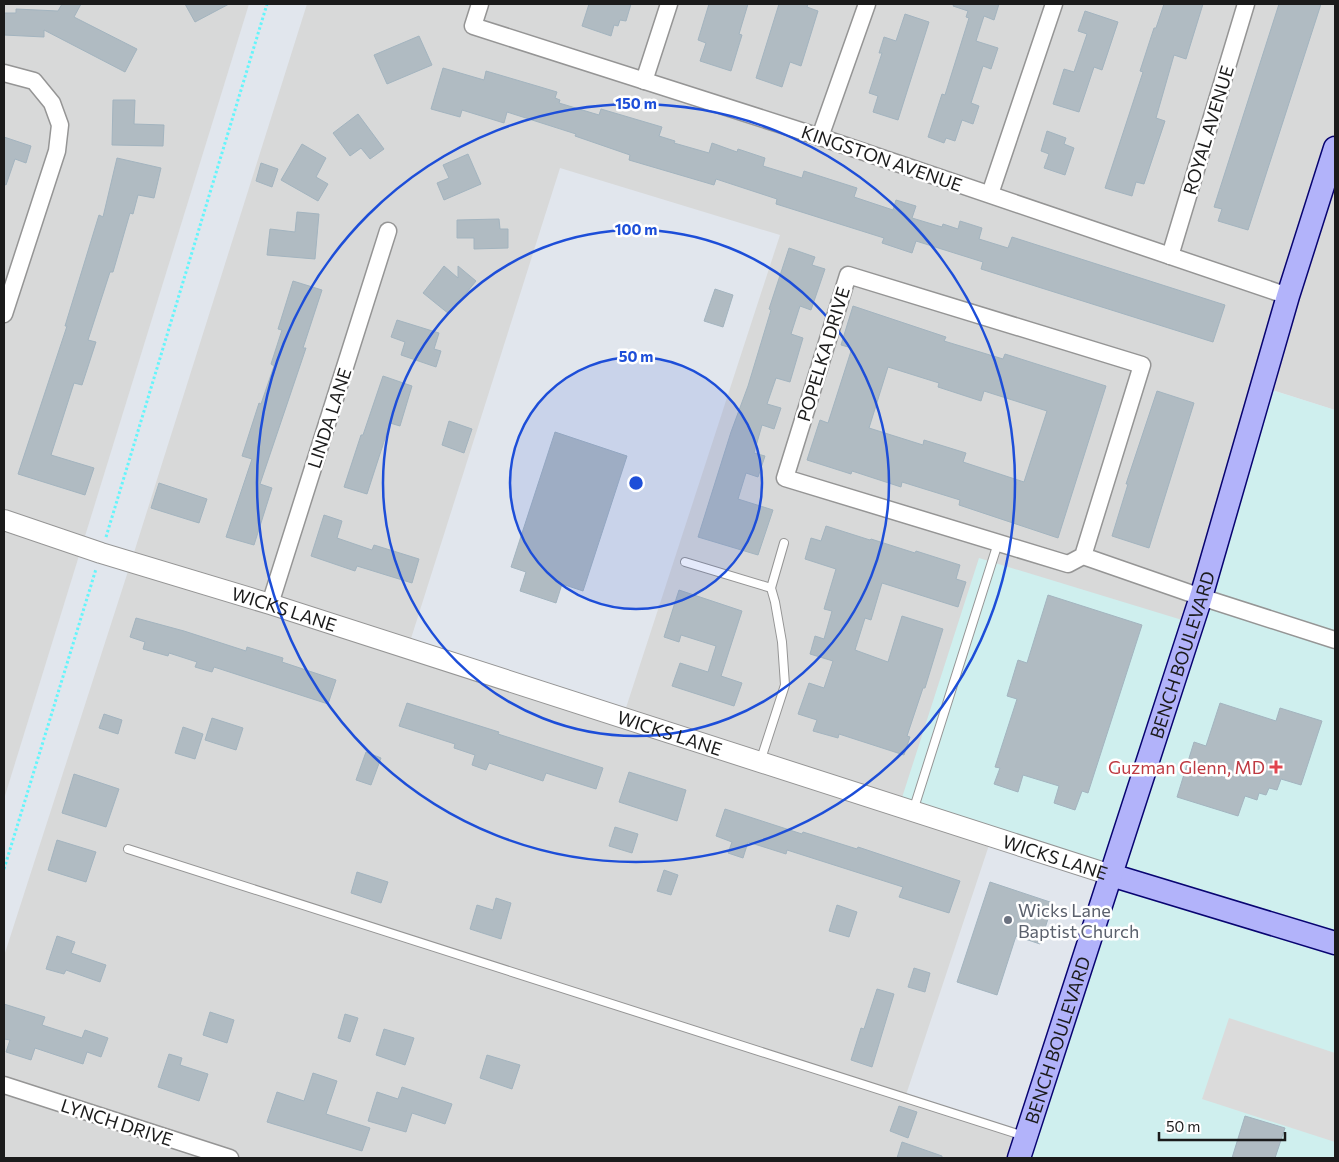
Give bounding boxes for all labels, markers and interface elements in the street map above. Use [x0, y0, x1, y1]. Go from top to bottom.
street label: ROYAL AVENUE [1178, 63, 1238, 197]
text: 150 m [615, 94, 657, 112]
street label: KINGSTON AVENUE [799, 120, 965, 196]
text: 100 m [615, 220, 657, 238]
street label: POPELKA DRIVE [792, 284, 854, 424]
text: 50 m [619, 347, 653, 365]
street label: LINDA LANE [302, 365, 356, 471]
centre of rings [627, 474, 645, 492]
street label: BENCH BOULEVARD [1145, 569, 1219, 741]
street label: WICKS LANE [229, 582, 339, 636]
street label: WICKS LANE [615, 706, 725, 760]
place label: Guzman Glenn, MD [1108, 756, 1265, 778]
marker: Guzman Glenn, MD [1269, 760, 1283, 774]
street label: WICKS LANE [1000, 830, 1110, 884]
place label: Wicks Lane Baptist Church [1018, 899, 1139, 942]
marker: Wicks Lane Baptist Church [1002, 914, 1014, 926]
street label: BENCH BOULEVARD [1020, 954, 1095, 1126]
street label: LYNCH DRIVE [58, 1094, 176, 1150]
scale bar [1159, 1110, 1285, 1142]
text: 50 m [1166, 1117, 1200, 1135]

